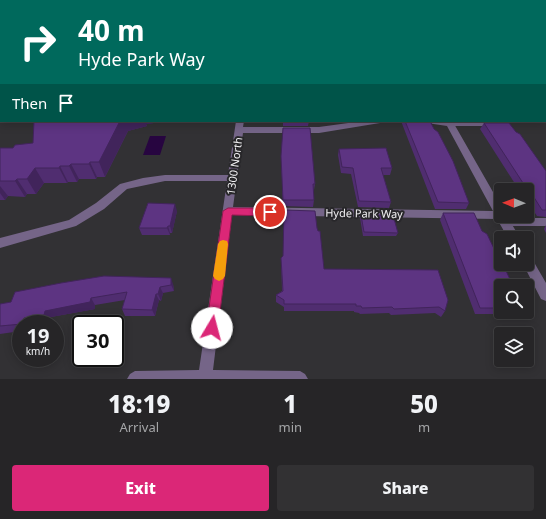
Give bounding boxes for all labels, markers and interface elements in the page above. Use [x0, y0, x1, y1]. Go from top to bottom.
text: 40 m [78, 11, 145, 49]
icon: right [12, 16, 64, 68]
text: Hyde Park Way [78, 47, 205, 71]
icon: arrive [55, 92, 77, 114]
text: Then [12, 93, 47, 113]
street label: 1300 North [223, 136, 245, 196]
north arrow [494, 183, 534, 223]
map controls [494, 183, 534, 367]
pin [253, 195, 287, 229]
icon: arrive [259, 201, 281, 223]
street label: Hyde Park Way [325, 205, 403, 221]
button: sound [494, 231, 534, 271]
button: search [494, 279, 534, 319]
position arrow [191, 307, 233, 349]
speed limit sign: 30 [72, 315, 124, 367]
text: 19 [27, 322, 49, 349]
button: layers [494, 327, 534, 367]
text: km/h [26, 344, 50, 358]
text: 18:19 [108, 387, 170, 420]
text: 1 [283, 387, 297, 420]
text: 50 [410, 387, 438, 420]
text: Arrival [119, 418, 159, 436]
text: min [279, 418, 302, 436]
text: m [418, 418, 430, 436]
button: Exit [12, 465, 269, 511]
button: Share [277, 465, 534, 511]

